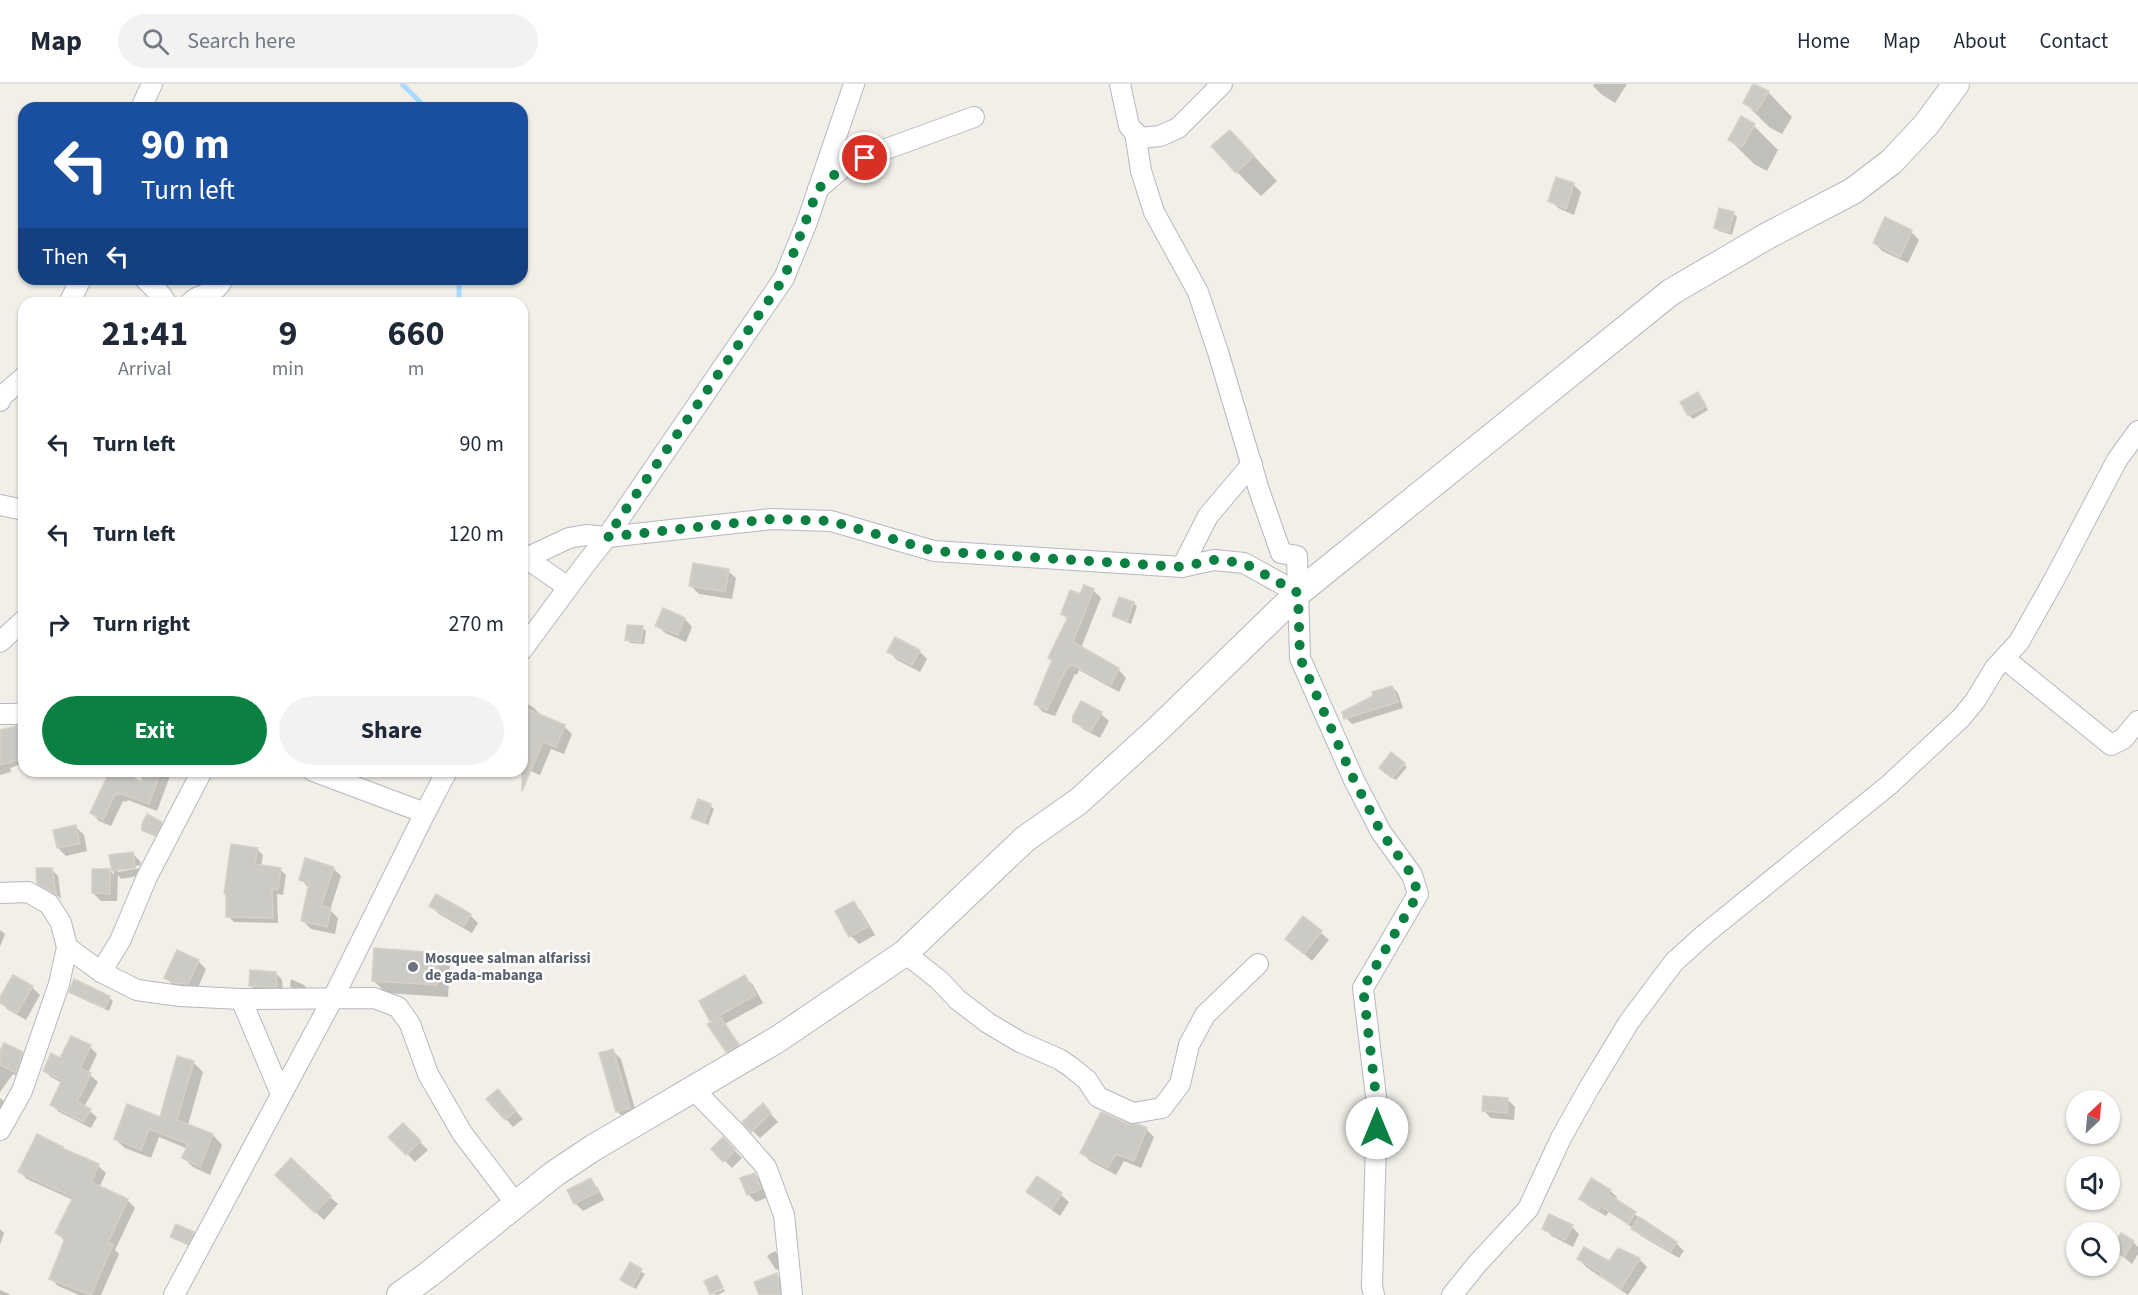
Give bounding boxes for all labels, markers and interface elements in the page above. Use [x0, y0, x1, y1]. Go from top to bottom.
search box [118, 14, 538, 68]
text: Map [30, 21, 82, 61]
icon: search [139, 25, 172, 58]
text: Search here [187, 25, 296, 57]
text: Home [1797, 26, 1850, 56]
text: Map [1883, 26, 1921, 56]
text: About [1954, 26, 2006, 56]
text: Contact [2039, 26, 2108, 56]
text: 90 m [141, 115, 230, 175]
icon: left [42, 126, 120, 204]
pin [839, 132, 890, 183]
icon: arrive [848, 141, 881, 174]
text: Turn left [141, 171, 235, 210]
icon: left [101, 240, 134, 273]
text: Then [42, 241, 89, 273]
text: 21:41 [101, 308, 188, 359]
text: 9 [278, 308, 297, 359]
text: 660 [388, 308, 445, 359]
text: Arrival [118, 355, 172, 383]
text: min [272, 355, 304, 383]
text: m [408, 355, 424, 383]
icon: left [42, 428, 75, 461]
text: Turn left [93, 428, 175, 460]
text: 90 m [459, 428, 504, 460]
icon: left [42, 518, 75, 551]
text: Turn left [93, 518, 175, 550]
text: 120 m [449, 518, 504, 550]
icon: right [42, 608, 75, 641]
text: Turn right [93, 608, 190, 640]
text: 270 m [449, 608, 504, 640]
button: Exit [42, 696, 267, 765]
button: Share [279, 696, 504, 765]
place label: Mosquee salman alfarissi de gada-mabanga [425, 948, 591, 986]
marker: Mosquee salman alfarissi de gada-mabanga [406, 960, 420, 974]
north arrow [2066, 1090, 2120, 1144]
map controls [2066, 1090, 2120, 1276]
position arrow [1345, 1096, 1409, 1160]
button: sound [2066, 1156, 2120, 1210]
button: search [2066, 1222, 2120, 1276]

